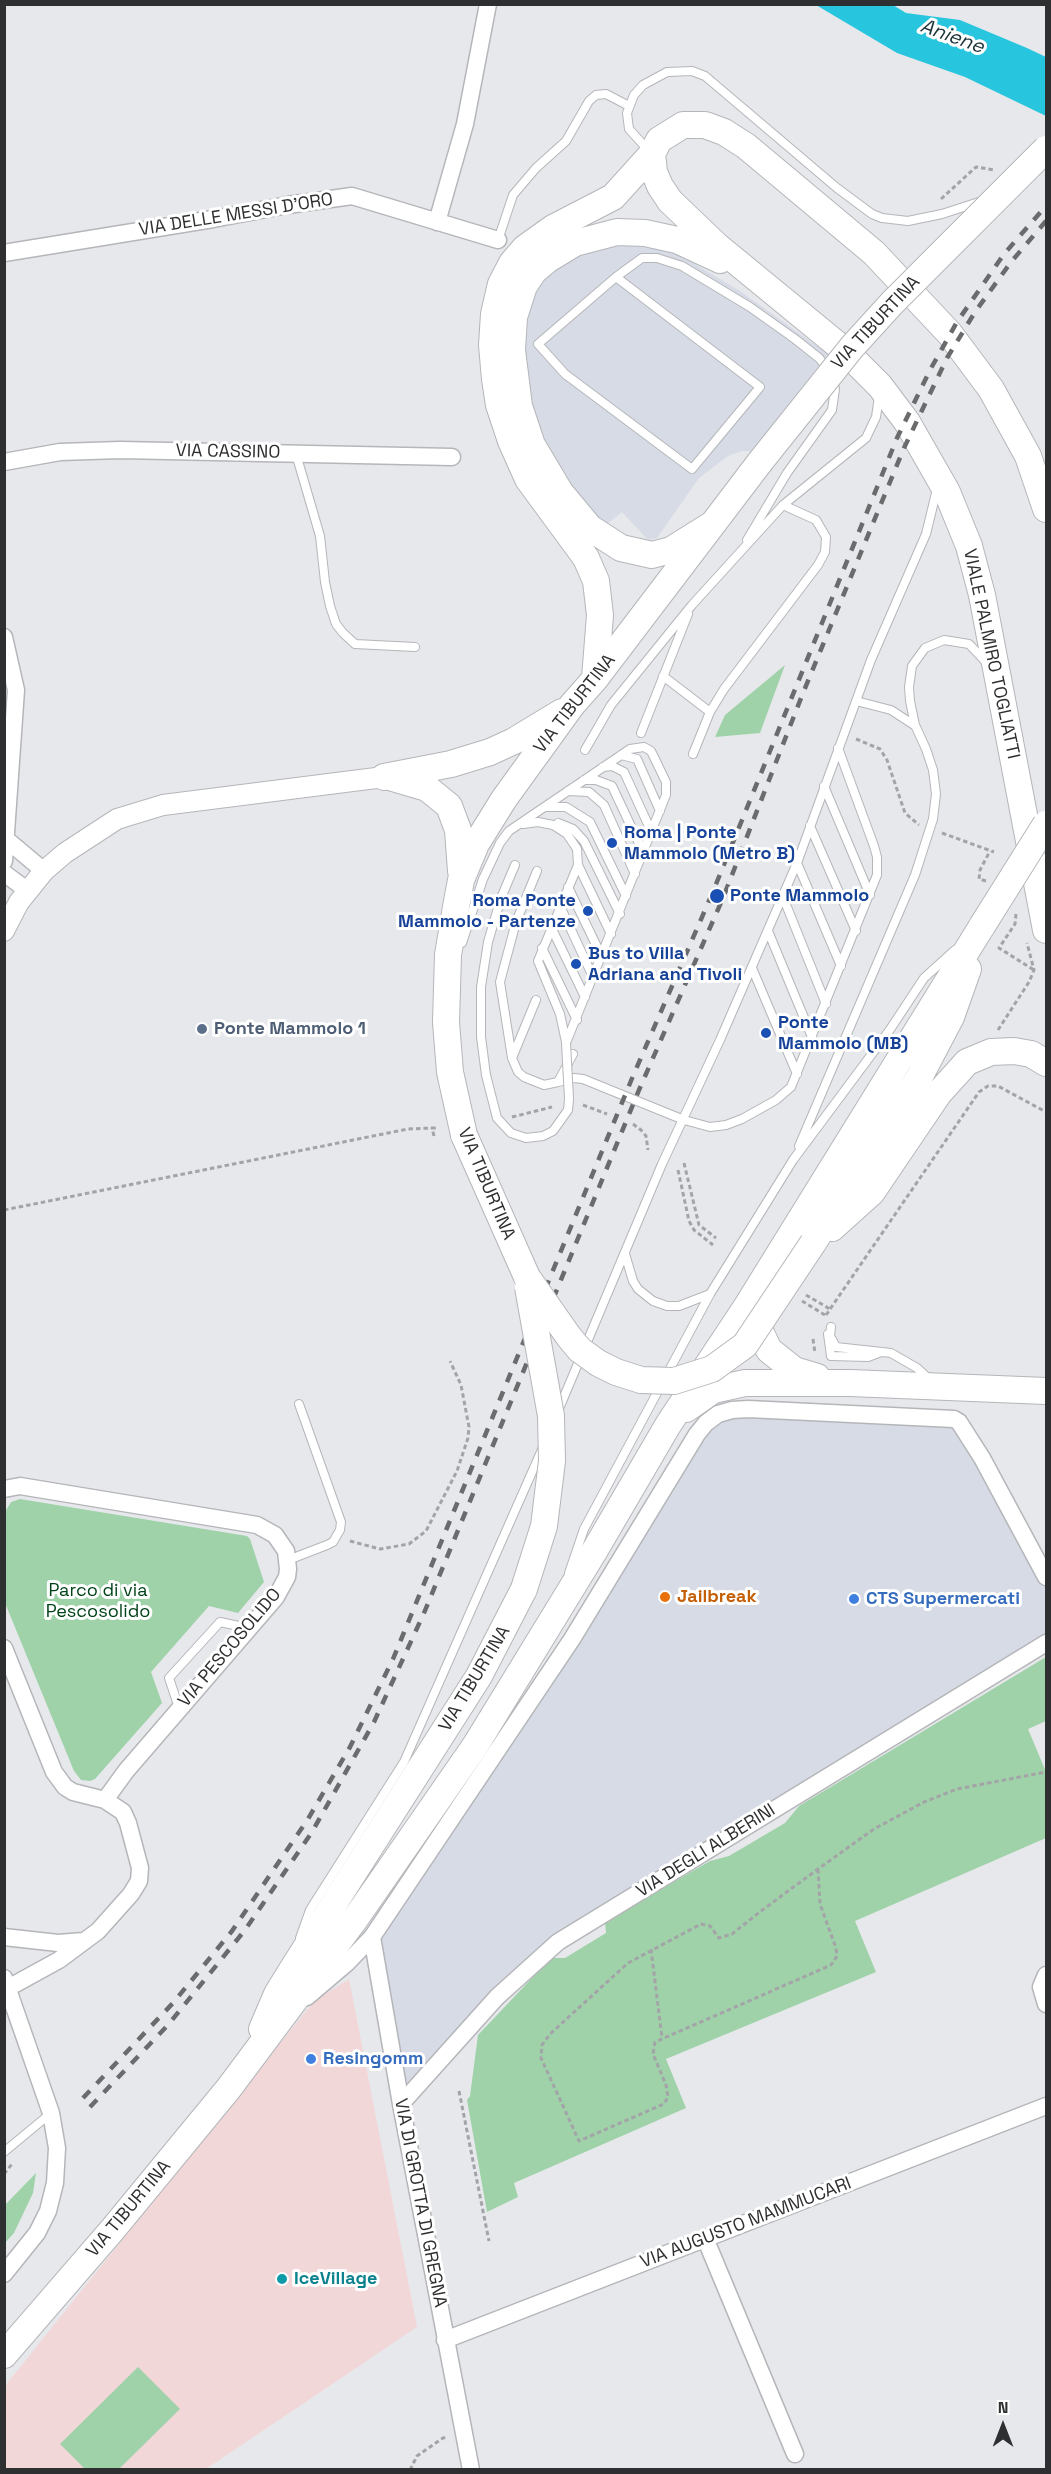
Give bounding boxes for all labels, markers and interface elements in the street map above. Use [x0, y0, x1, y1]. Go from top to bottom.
water label: Aniene [917, 14, 987, 60]
street label: VIA DELLE MESSI D'ORO [137, 189, 335, 241]
street label: VIA TIBURTINA [827, 272, 925, 374]
street label: VIA CASSINO [175, 440, 281, 464]
street label: VIALE PALMIRO TOGLIATTI [958, 547, 1024, 761]
street label: VIA TIBURTINA [530, 650, 620, 758]
place label: Roma | Ponte Mammolo (Metro B) [624, 822, 795, 864]
marker: Roma | Ponte Mammolo (Metro B) [605, 836, 619, 850]
place label: Ponte Mammolo [730, 885, 869, 907]
marker: Ponte Mammolo [708, 887, 726, 905]
place label: Roma Ponte Mammolo - Partenze [398, 890, 576, 932]
marker: Roma Ponte Mammolo - Partenze [581, 904, 595, 918]
place label: Bus to Villa Adriana and Tivoli [588, 943, 742, 986]
marker: Bus to Villa Adriana and Tivoli [569, 957, 583, 971]
place label: Ponte Mammolo (MB) [778, 1012, 908, 1054]
place label: Ponte Mammolo 1 [214, 1018, 366, 1040]
marker: Ponte Mammolo 1 [195, 1022, 209, 1036]
marker: Ponte Mammolo (MB) [759, 1026, 773, 1040]
street label: VIA TIBURTINA [453, 1125, 519, 1243]
park label: Parco di via Pescosolido [46, 1580, 150, 1622]
street label: VIA PESCOSOLIDO [174, 1584, 286, 1712]
place label: Jailbreak [677, 1586, 757, 1608]
place label: CTS Supermercati [866, 1588, 1020, 1610]
marker: Jailbreak [658, 1590, 672, 1604]
marker: CTS Supermercati [847, 1592, 861, 1606]
street label: VIA TIBURTINA [435, 1622, 515, 1736]
street label: VIA DEGLI ALBERINI [633, 1800, 779, 1902]
place label: Resingomm [323, 2048, 423, 2070]
marker: Resingomm [304, 2052, 318, 2066]
street label: VIA DI GROTTA DI GREGNA [389, 2097, 451, 2309]
street label: VIA TIBURTINA [82, 2156, 176, 2262]
street label: VIA AUGUSTO MAMMUCARI [637, 2173, 855, 2273]
place label: IceVillage [294, 2268, 377, 2290]
marker: IceVillage [275, 2272, 289, 2286]
north arrow [973, 2396, 1033, 2456]
text: N [998, 2397, 1008, 2418]

